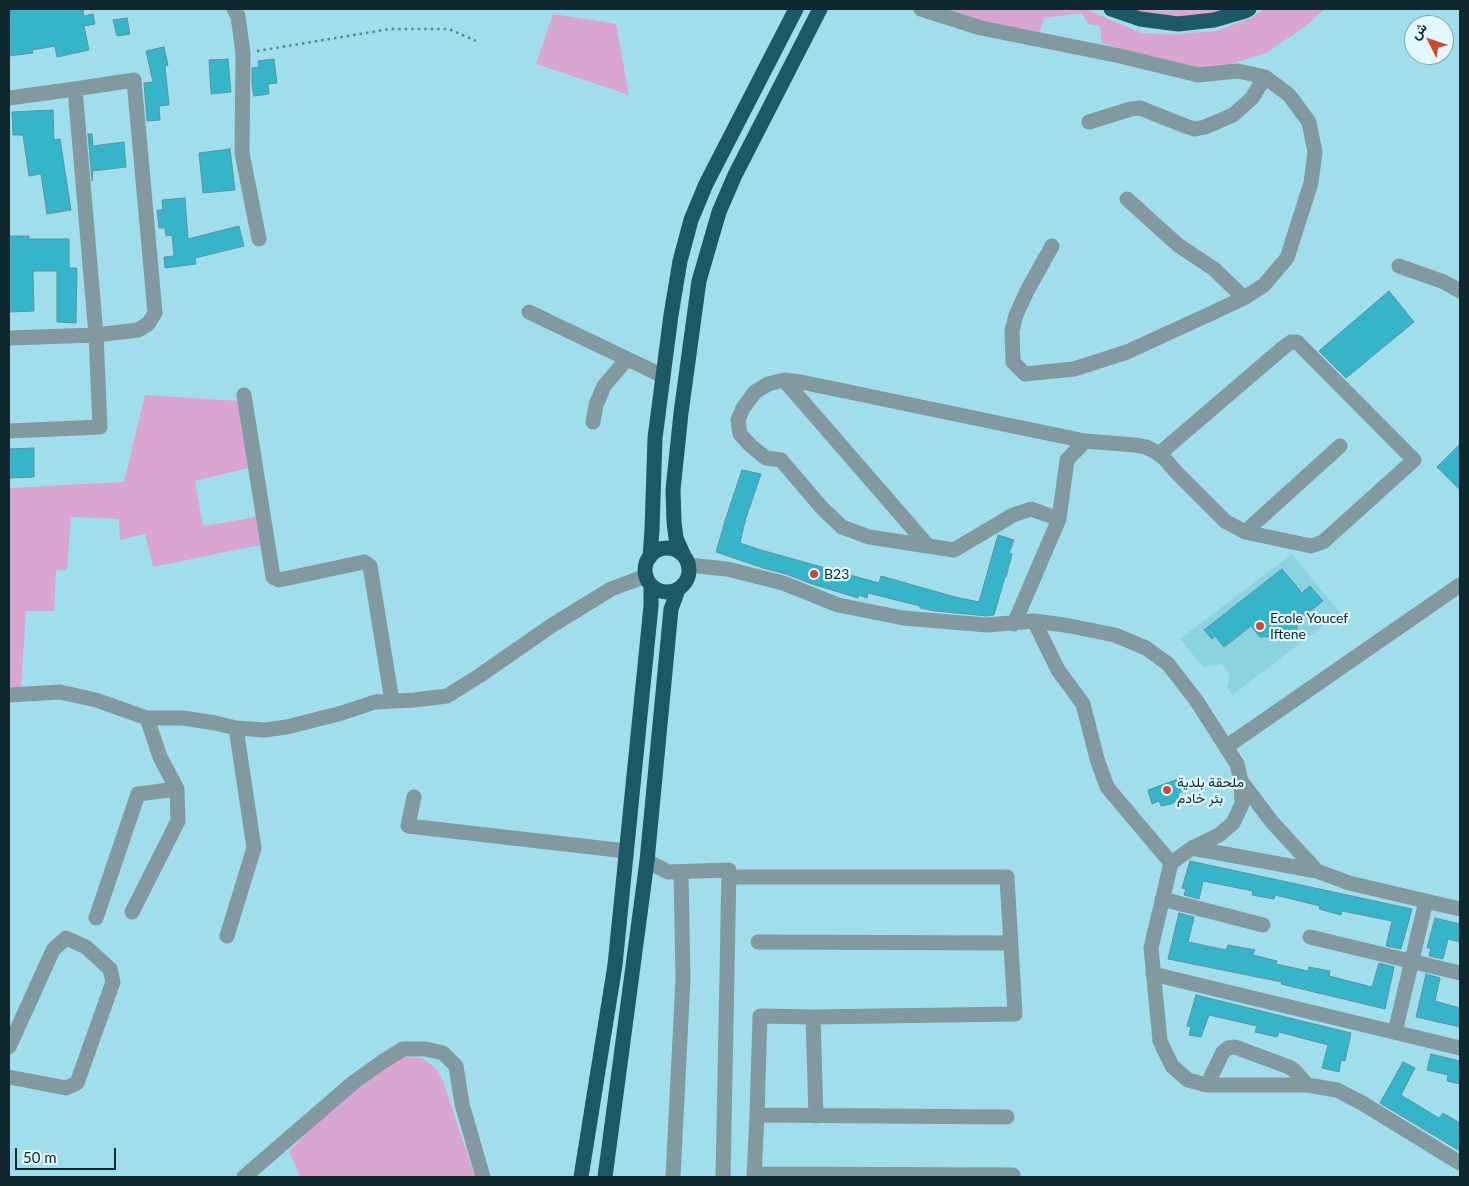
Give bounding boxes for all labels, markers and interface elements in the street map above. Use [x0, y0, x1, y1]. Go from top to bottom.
north arrow [1404, 15, 1454, 65]
text: ش [1406, 19, 1430, 42]
place label: B23 [824, 566, 849, 582]
marker: B23 [808, 568, 820, 580]
place label: Ecole Youcef Iftene [1270, 610, 1348, 642]
marker: Ecole Youcef Iftene [1254, 620, 1266, 632]
place label: ملحقة بلدية بئر خادم [1177, 774, 1244, 806]
marker: ملحقة بلدية بئر خادم [1161, 784, 1173, 796]
scale bar [18, 1138, 119, 1170]
text: 50 m [23, 1148, 57, 1166]

